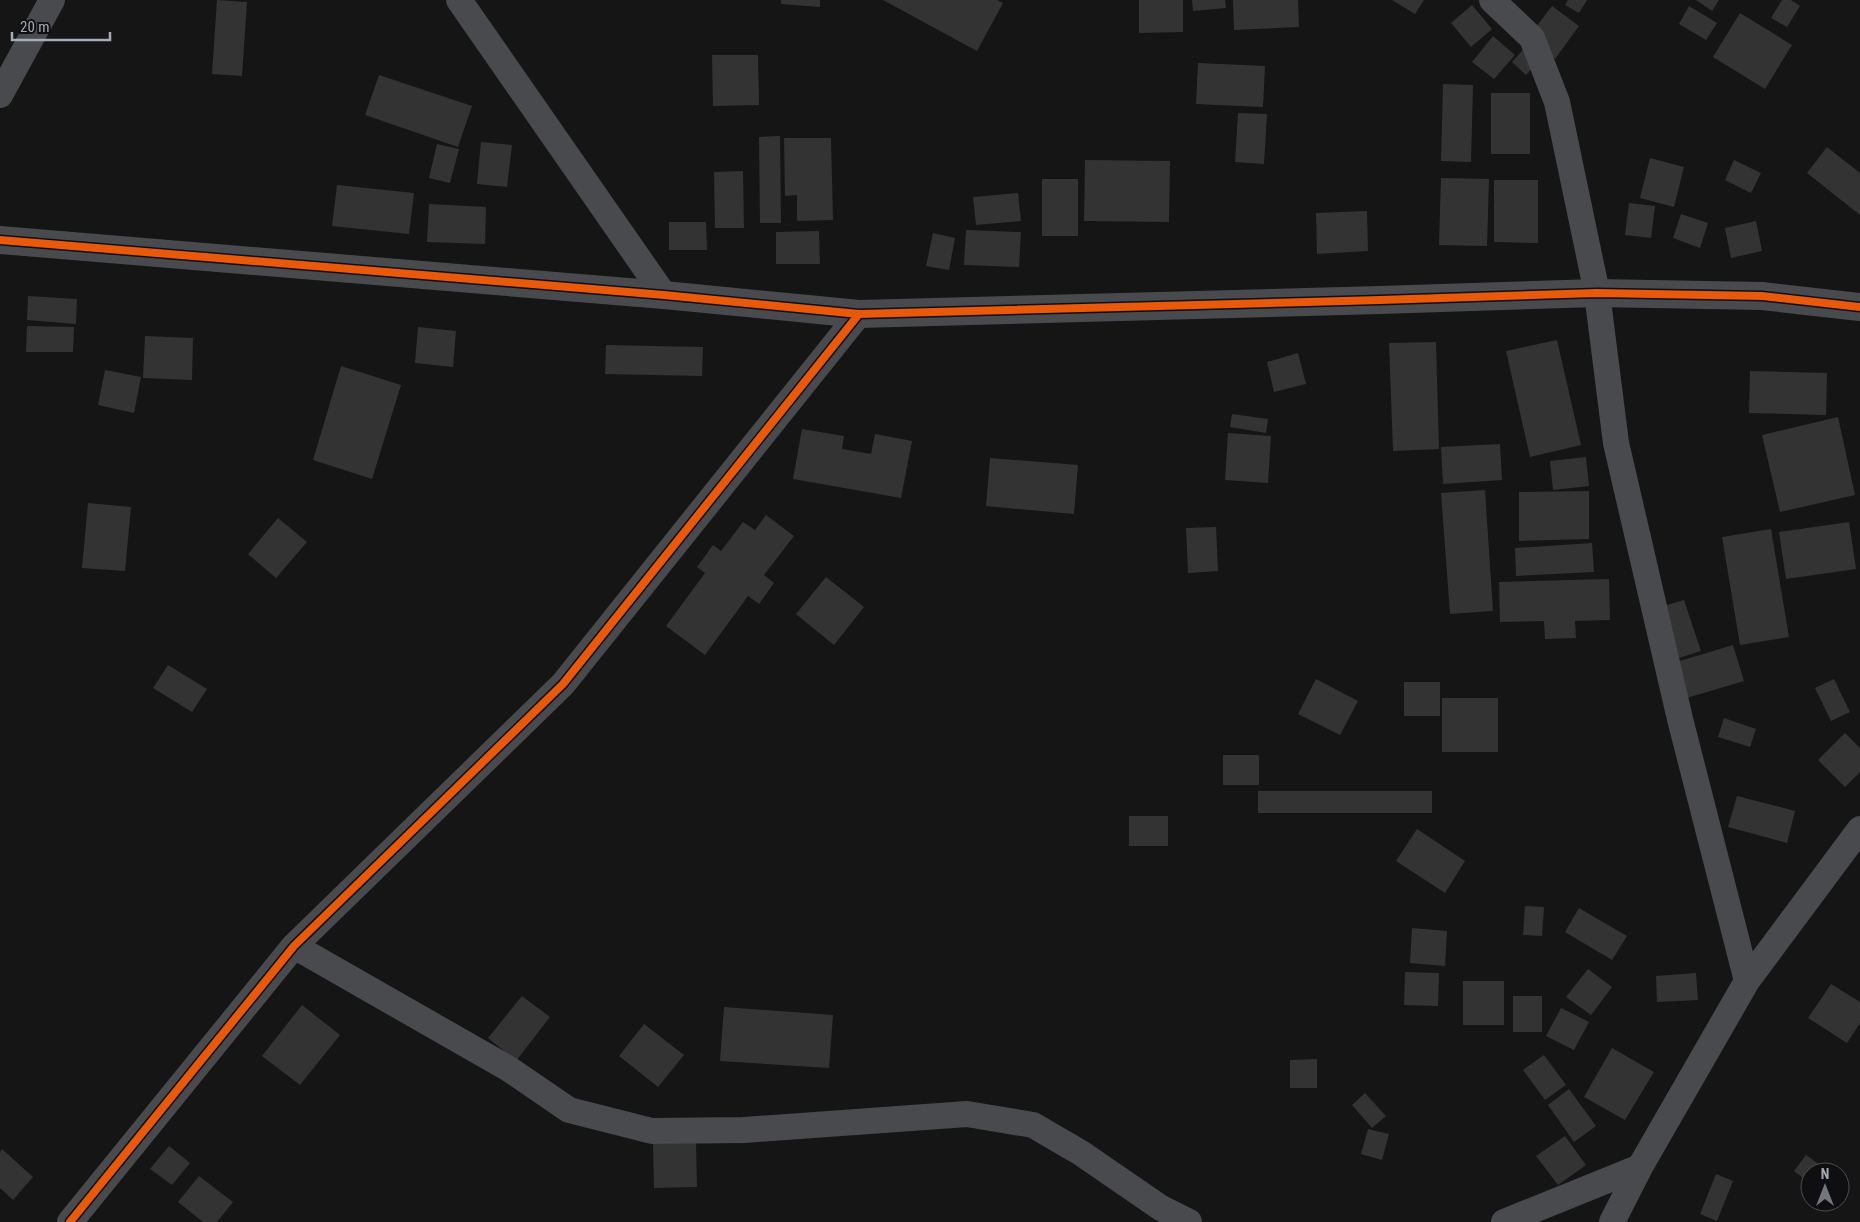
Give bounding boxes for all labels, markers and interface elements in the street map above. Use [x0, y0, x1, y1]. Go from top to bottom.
scale bar [12, 10, 110, 42]
text: 20 m [20, 18, 50, 36]
north arrow [1800, 1162, 1850, 1212]
text: N [1821, 1166, 1829, 1182]

